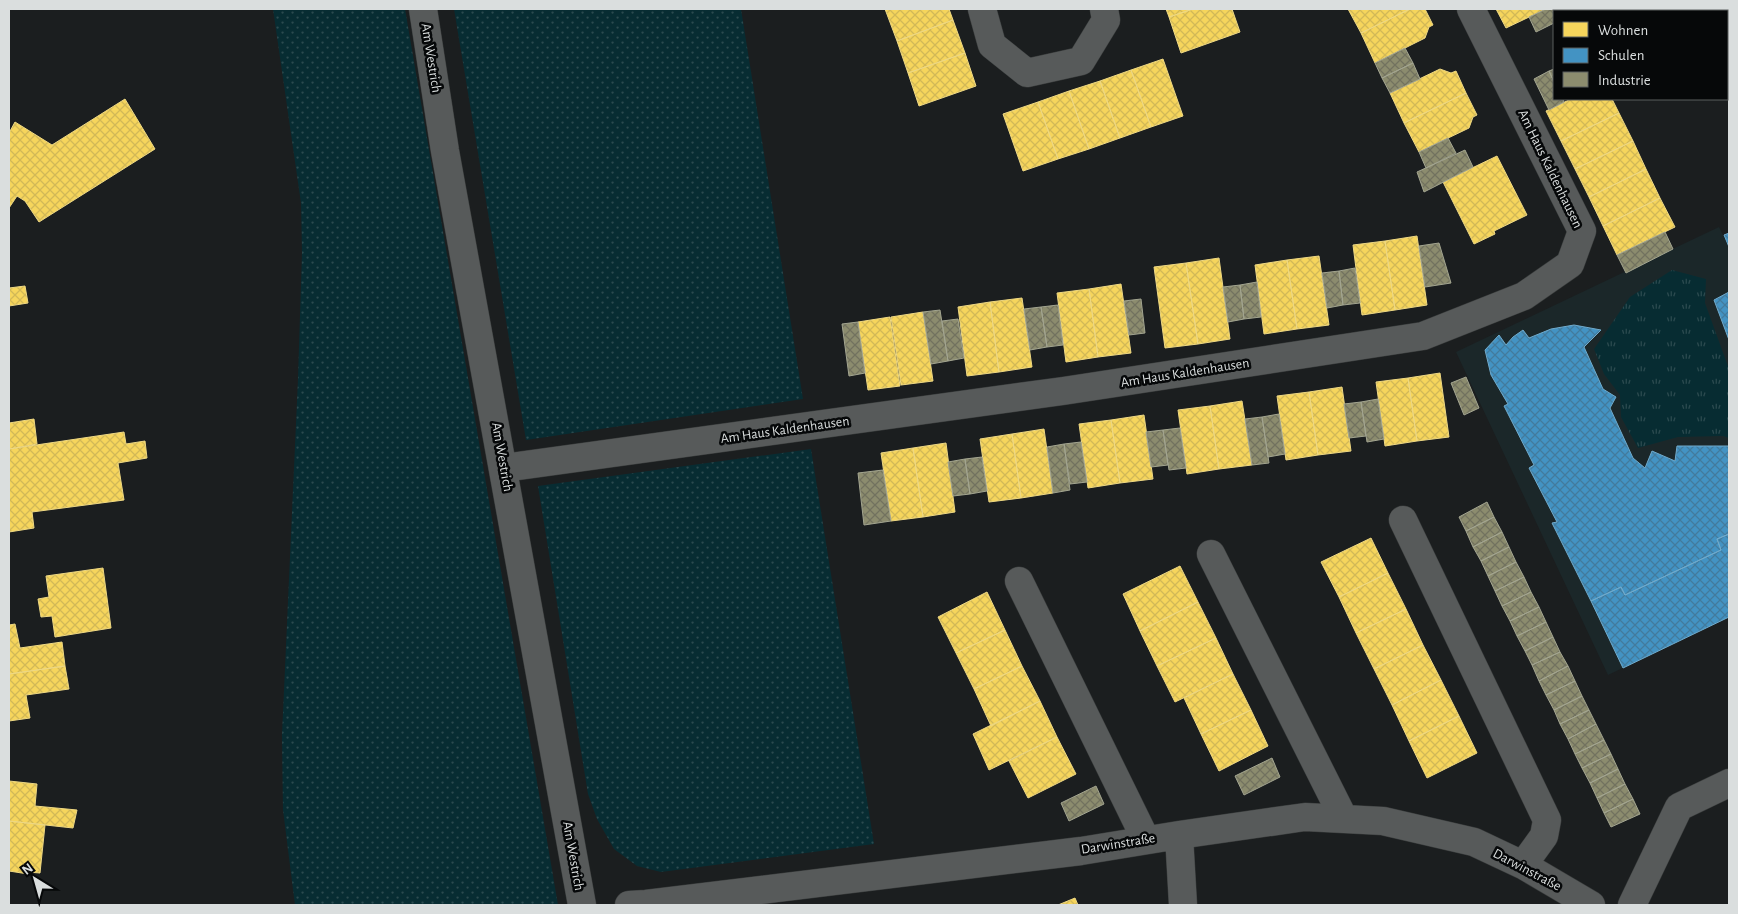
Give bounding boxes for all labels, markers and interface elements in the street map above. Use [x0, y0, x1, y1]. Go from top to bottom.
legend [1553, 10, 1728, 100]
street label: Am Westrich [419, 22, 443, 94]
text: Wohnen [1598, 23, 1648, 38]
text: Schulen [1598, 48, 1644, 63]
text: Industrie [1598, 73, 1651, 88]
street label: Am Haus Kaldenhausen [1515, 108, 1585, 230]
street label: Am Haus Kaldenhausen [1120, 356, 1250, 390]
street label: Am Haus Kaldenhausen [720, 414, 850, 446]
street label: Am Westrich [489, 421, 515, 493]
street label: Am Westrich [560, 820, 586, 892]
street label: Darwinstraße [1080, 831, 1156, 857]
street label: Darwinstraße [1491, 846, 1563, 894]
north arrow [10, 854, 60, 904]
text: N [20, 861, 36, 878]

